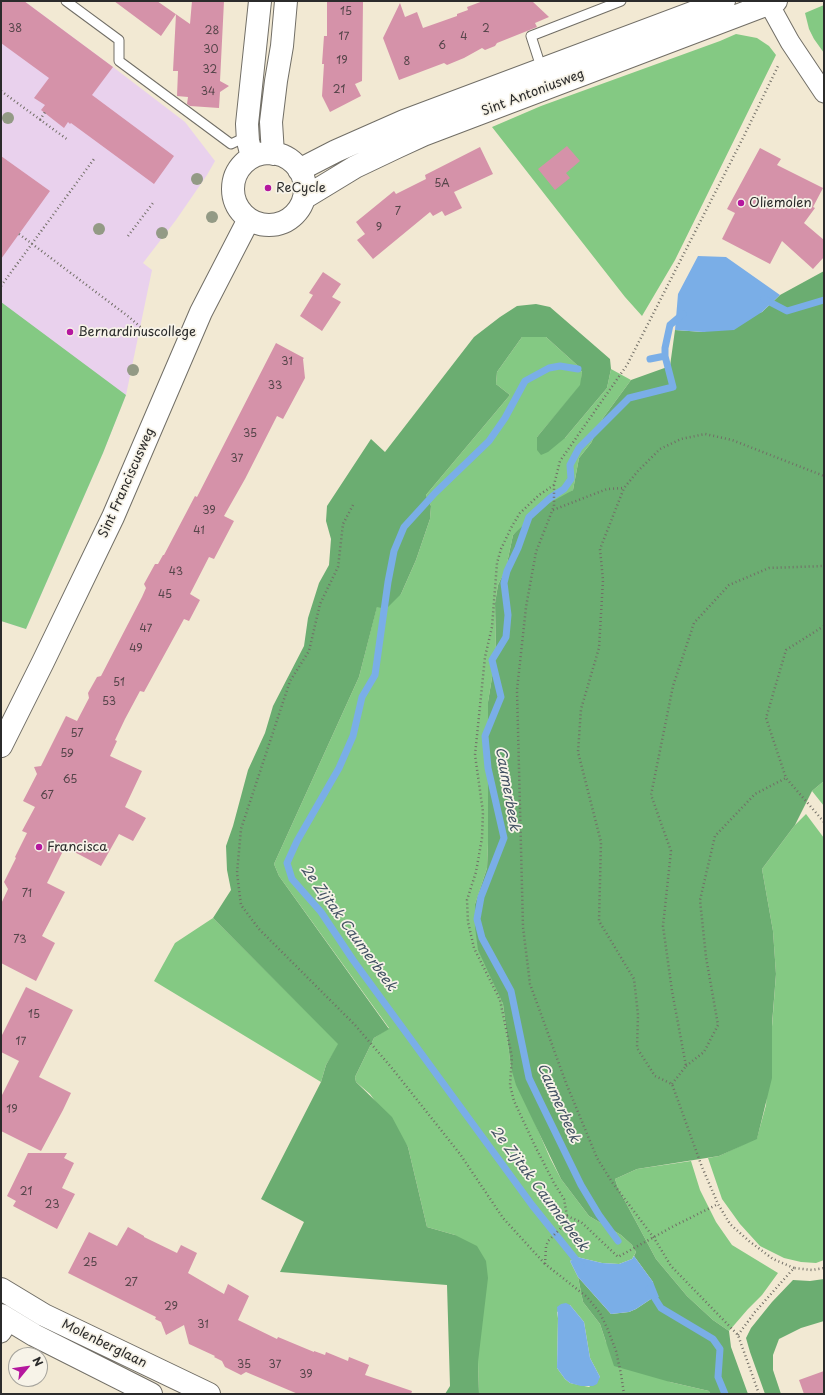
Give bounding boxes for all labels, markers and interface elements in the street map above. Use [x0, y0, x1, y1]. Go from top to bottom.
house number: 15 [340, 5, 352, 19]
house number: 38 [8, 22, 22, 36]
house number: 2 [482, 22, 490, 36]
house number: 28 [205, 24, 219, 38]
house number: 17 [339, 30, 349, 44]
house number: 4 [460, 30, 468, 44]
house number: 6 [438, 39, 446, 53]
house number: 30 [203, 43, 219, 57]
house number: 19 [336, 54, 348, 68]
house number: 8 [404, 55, 410, 69]
house number: 32 [203, 63, 217, 77]
street label: Sint Antoniusweg [479, 66, 587, 120]
house number: 21 [333, 83, 345, 97]
house number: 34 [201, 85, 215, 99]
house number: 5A [434, 177, 450, 191]
place label: ReCycle [276, 180, 326, 196]
marker: ReCycle [263, 183, 273, 193]
place label: Oliemolen [749, 195, 812, 211]
marker: Oliemolen [736, 198, 746, 208]
house number: 7 [395, 205, 401, 219]
house number: 9 [376, 221, 382, 235]
place label: Bernardinuscollege [78, 324, 196, 340]
marker: Bernardinuscollege [65, 327, 75, 337]
house number: 31 [281, 355, 293, 369]
house number: 33 [268, 379, 282, 393]
street label: Sint Franciscusweg [96, 425, 158, 541]
house number: 35 [243, 427, 257, 441]
house number: 37 [231, 452, 243, 466]
house number: 39 [202, 504, 216, 518]
house number: 41 [193, 524, 205, 538]
house number: 43 [169, 565, 183, 579]
house number: 45 [158, 588, 172, 602]
house number: 47 [140, 622, 152, 636]
house number: 49 [129, 642, 143, 656]
house number: 51 [113, 676, 125, 690]
house number: 53 [102, 695, 116, 709]
house number: 57 [70, 727, 84, 741]
water label: Caumerbeek [491, 746, 523, 832]
house number: 59 [60, 747, 74, 761]
house number: 65 [63, 773, 77, 787]
house number: 67 [40, 789, 54, 803]
place label: Francisca [47, 839, 107, 855]
marker: Francisca [34, 842, 44, 852]
water label: 2e Zijtak Caumerbeek [296, 861, 400, 995]
house number: 71 [22, 887, 32, 901]
house number: 73 [13, 933, 27, 947]
house number: 15 [28, 1008, 40, 1022]
house number: 17 [16, 1035, 26, 1049]
water label: Caumerbeek [533, 1061, 583, 1145]
house number: 19 [6, 1103, 18, 1117]
water label: 2e Zijtak Caumerbeek [486, 1123, 592, 1255]
house number: 21 [20, 1185, 32, 1199]
house number: 23 [45, 1198, 59, 1212]
house number: 25 [83, 1256, 97, 1270]
house number: 27 [124, 1276, 138, 1290]
house number: 29 [164, 1300, 178, 1314]
street label: Molenberglaan [59, 1317, 149, 1371]
house number: 31 [197, 1318, 209, 1332]
north arrow [8, 1347, 48, 1387]
text: N [29, 1353, 48, 1369]
house number: 35 [237, 1358, 251, 1372]
house number: 37 [269, 1358, 281, 1372]
house number: 39 [299, 1368, 313, 1382]

